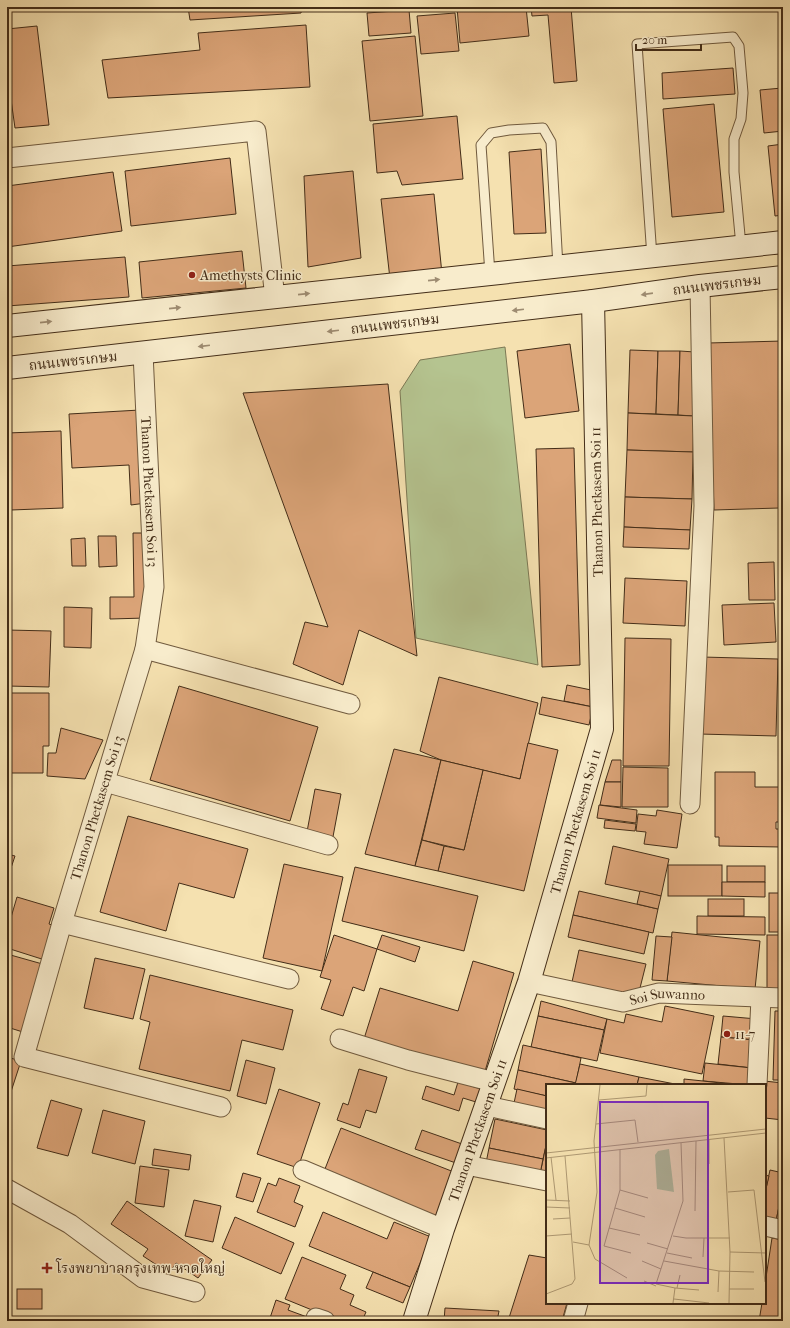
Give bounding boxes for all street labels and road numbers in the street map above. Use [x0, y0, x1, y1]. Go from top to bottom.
street label: ถนนเพชรเกษม [672, 271, 762, 299]
street label: ถนนเพชรเกษม [350, 310, 440, 338]
street label: ถนนเพชรเกษม [28, 348, 118, 374]
street label: Thanon Phetkasem Soi 13 [137, 416, 162, 568]
street label: Thanon Phetkasem Soi 11 [587, 427, 607, 577]
street label: Thanon Phetkasem Soi 13 [67, 733, 127, 883]
street label: Thanon Phetkasem Soi 11 [546, 747, 604, 896]
street label: Soi Suwanno [627, 984, 705, 1009]
street label: Thanon Phetkasem Soi 11 [445, 1056, 510, 1204]

